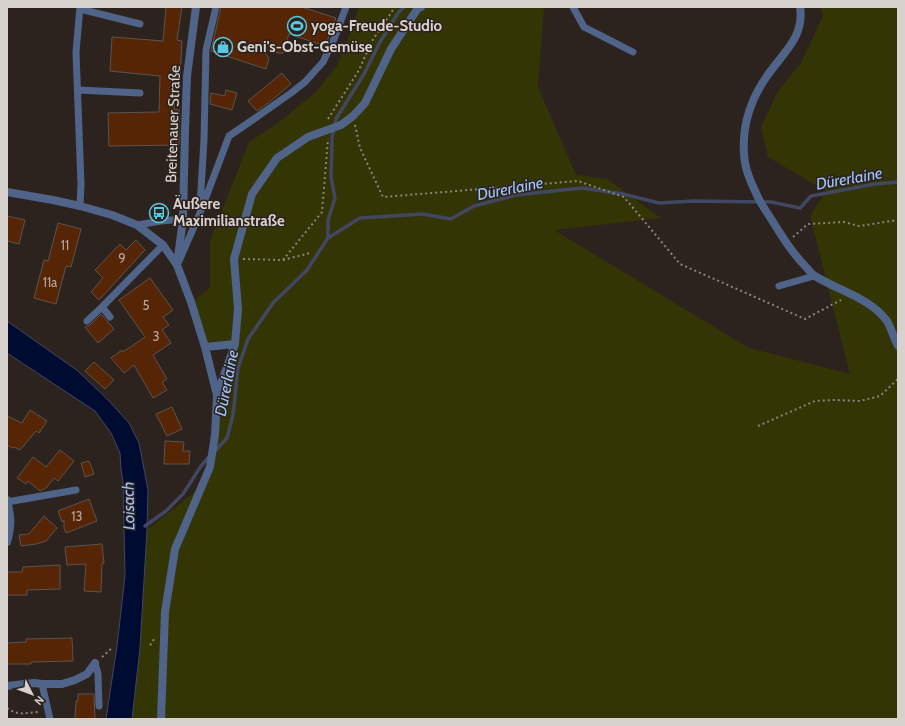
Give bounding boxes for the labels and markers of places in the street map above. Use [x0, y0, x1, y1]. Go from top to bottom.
sports icon: yoga-Freude-Studio [286, 15, 308, 37]
place label: yoga-Freude-Studio [311, 17, 443, 35]
shop icon: Geni's-Obst-Gemüse [212, 36, 234, 58]
place label: Geni's-Obst-Gemüse [237, 38, 373, 56]
place label: Äußere Maximilianstraße [173, 194, 285, 230]
bus stop icon: Äußere Maximilianstraße [148, 202, 170, 224]

